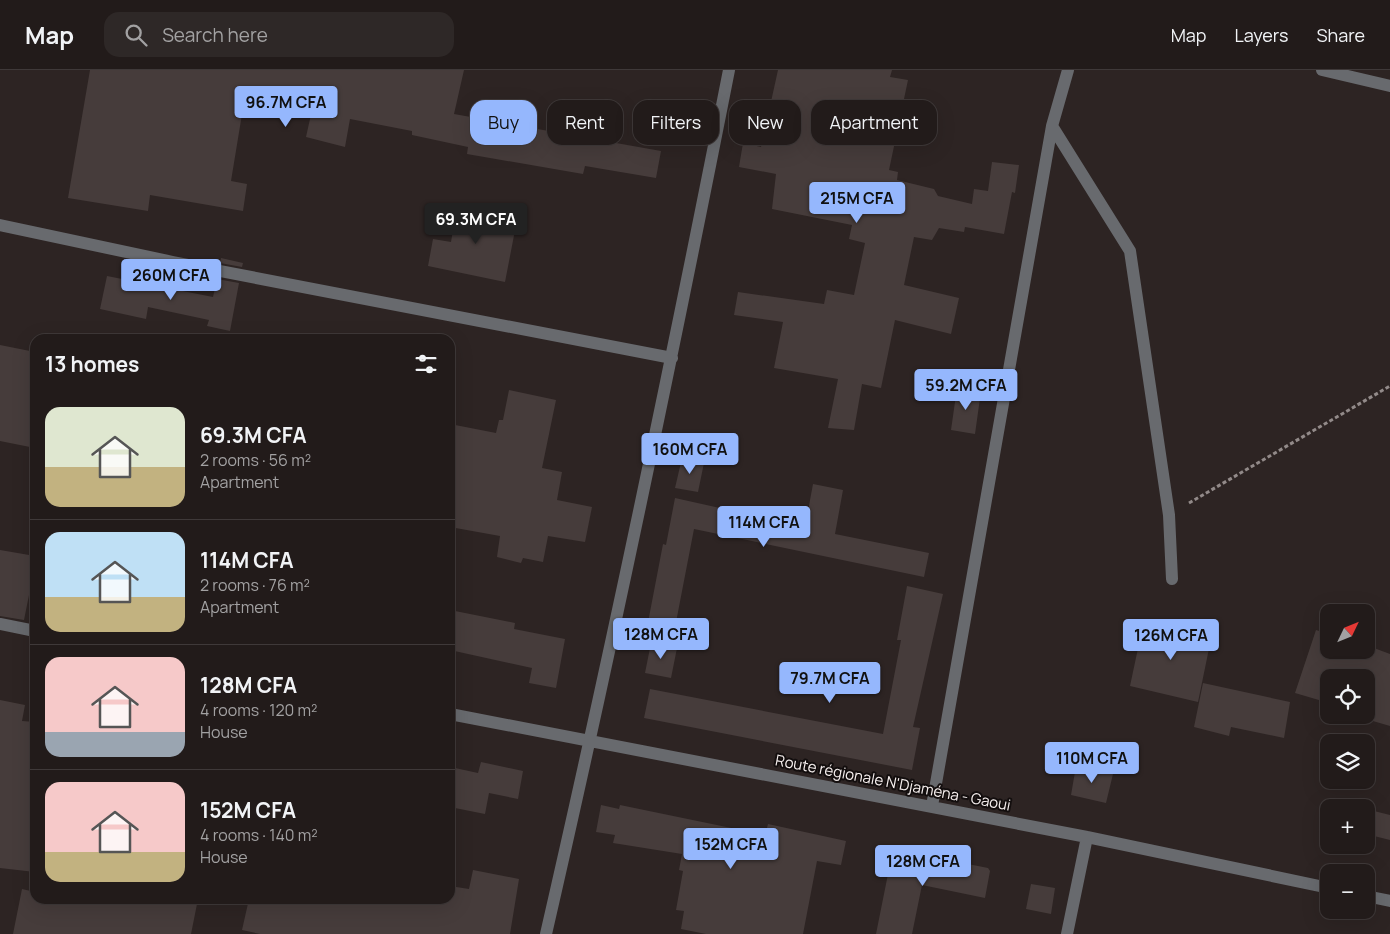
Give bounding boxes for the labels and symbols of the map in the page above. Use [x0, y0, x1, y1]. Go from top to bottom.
pin: 96.7M CFA [229, 85, 343, 128]
pin: 215M CFA [805, 182, 909, 224]
pin: 69.3M CFA [419, 202, 533, 245]
pin: 260M CFA [119, 258, 223, 301]
pin: 59.2M CFA [909, 368, 1023, 411]
pin: 160M CFA [638, 432, 742, 475]
pin: 114M CFA [712, 506, 816, 548]
north arrow [1320, 604, 1375, 659]
pin: 128M CFA [609, 618, 713, 660]
pin: 126M CFA [1119, 618, 1223, 661]
pin: 79.7M CFA [773, 662, 887, 704]
pin: 110M CFA [1040, 742, 1144, 784]
street label: Route régionale N'Djaména - Gaoui [774, 749, 1013, 816]
pin: 152M CFA [679, 828, 783, 870]
pin: 128M CFA [871, 844, 975, 887]

